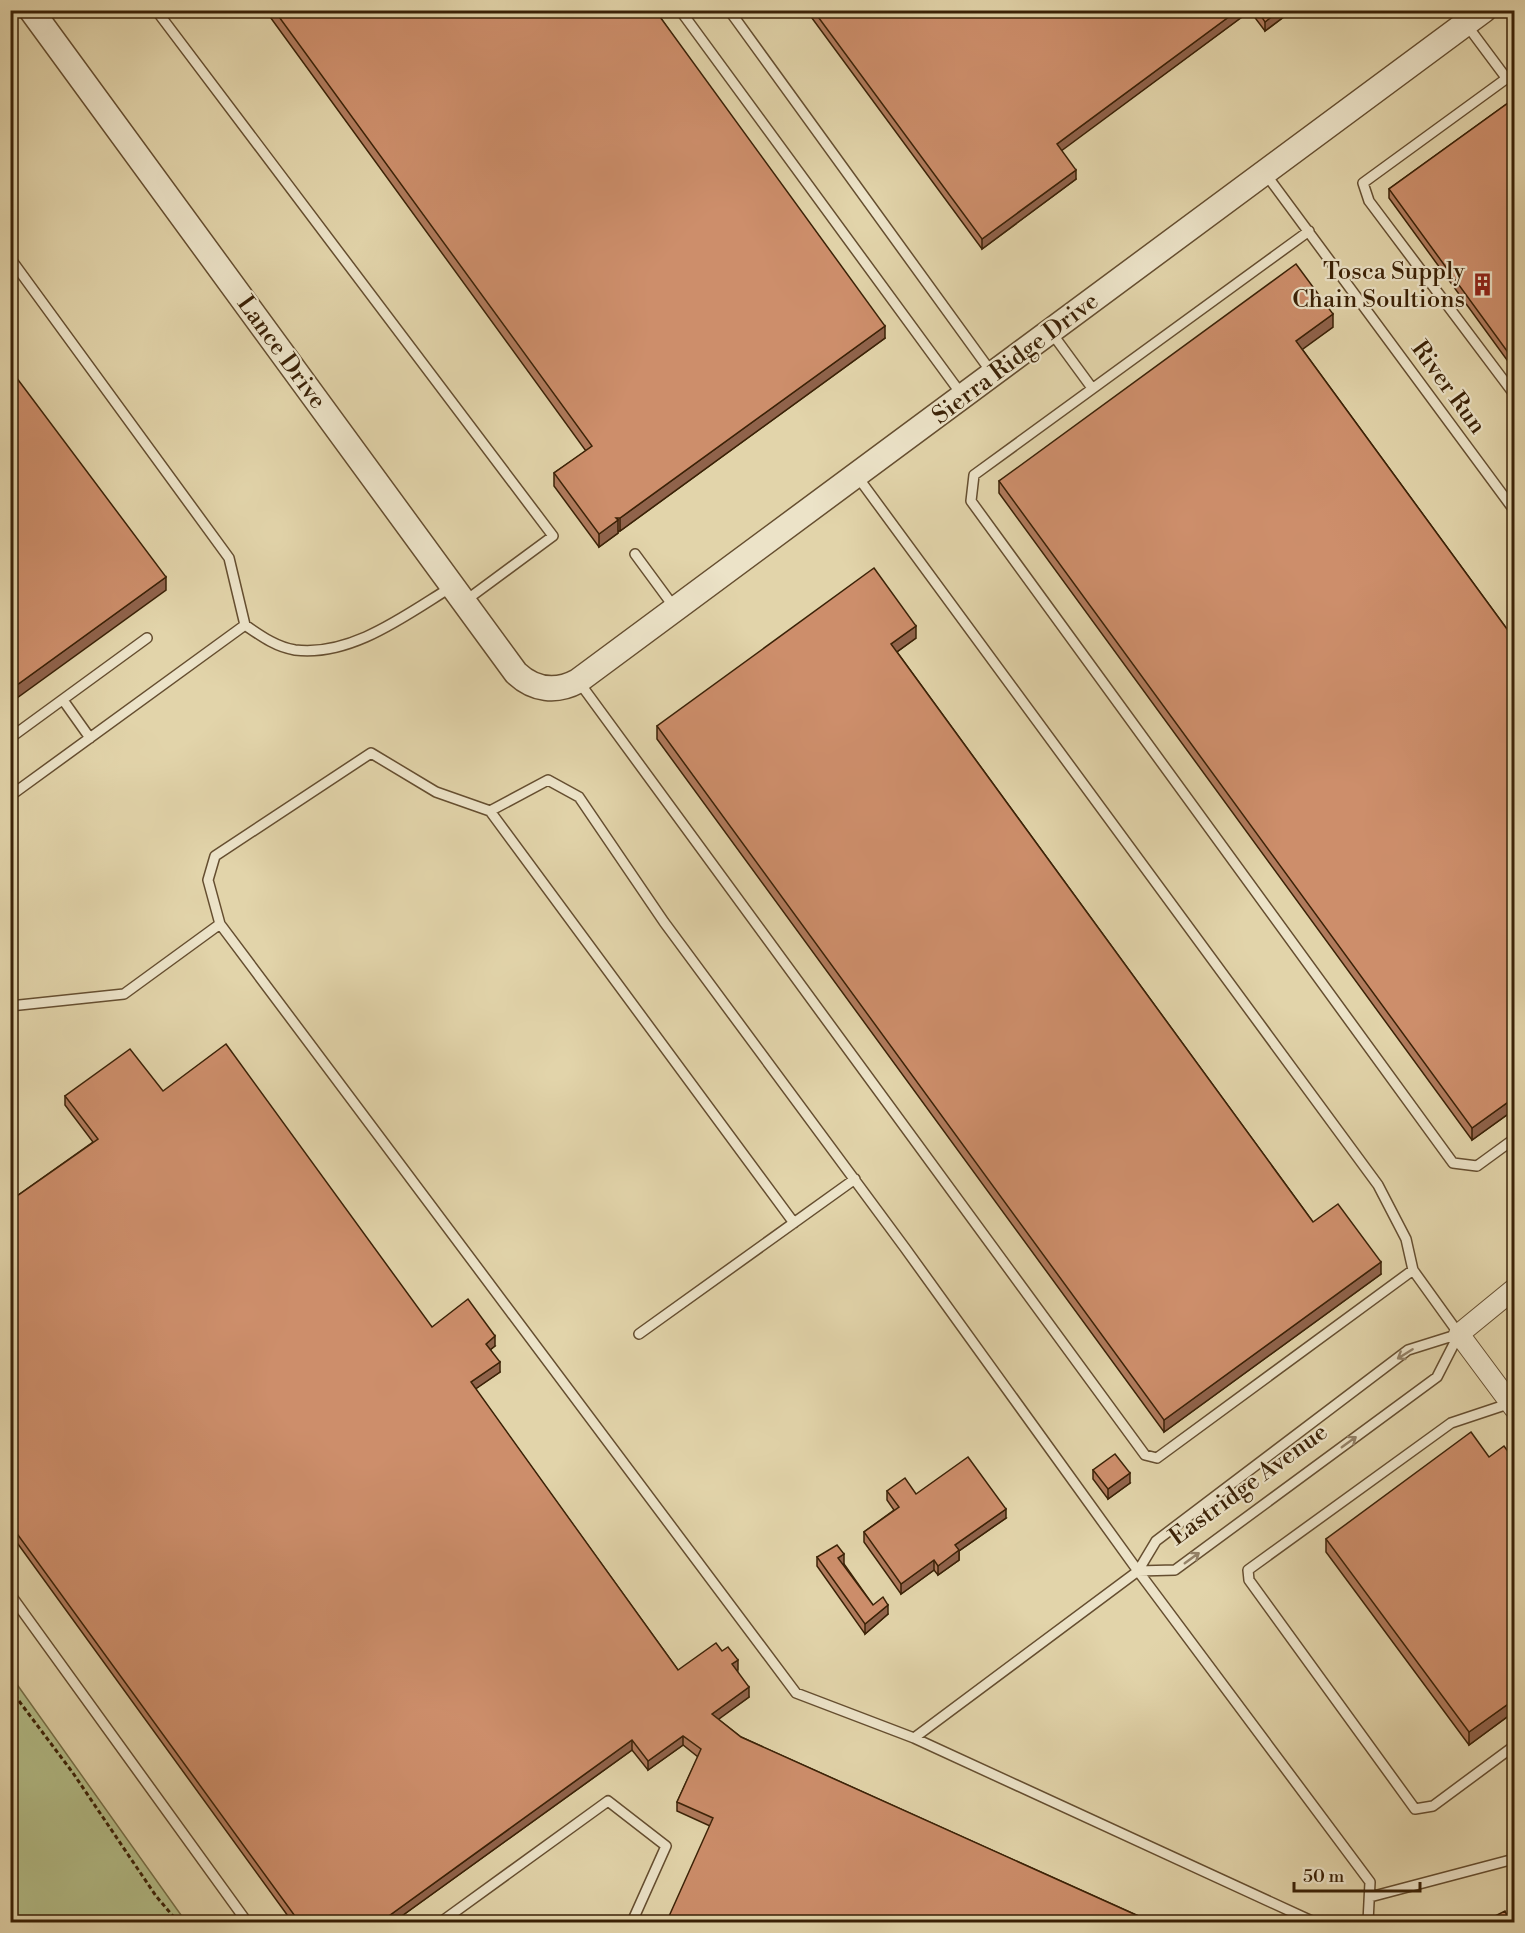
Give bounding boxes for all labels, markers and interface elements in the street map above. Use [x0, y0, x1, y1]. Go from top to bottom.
place label: Tosca Supply Chain Soultions [1292, 257, 1465, 315]
building icon: Tosca Supply Chain Soultions [1470, 272, 1496, 298]
street label: Sierra Ridge Drive [927, 286, 1105, 431]
street label: Lance Drive [230, 290, 332, 415]
street label: River Run [1404, 335, 1492, 440]
one-way arrow [1397, 1349, 1414, 1361]
street label: Eastridge Avenue [1163, 1417, 1334, 1552]
one-way arrow [1340, 1435, 1356, 1448]
one-way arrow [1184, 1551, 1200, 1564]
scale bar [1294, 1855, 1420, 1893]
text: 50 m [1303, 1865, 1345, 1888]

